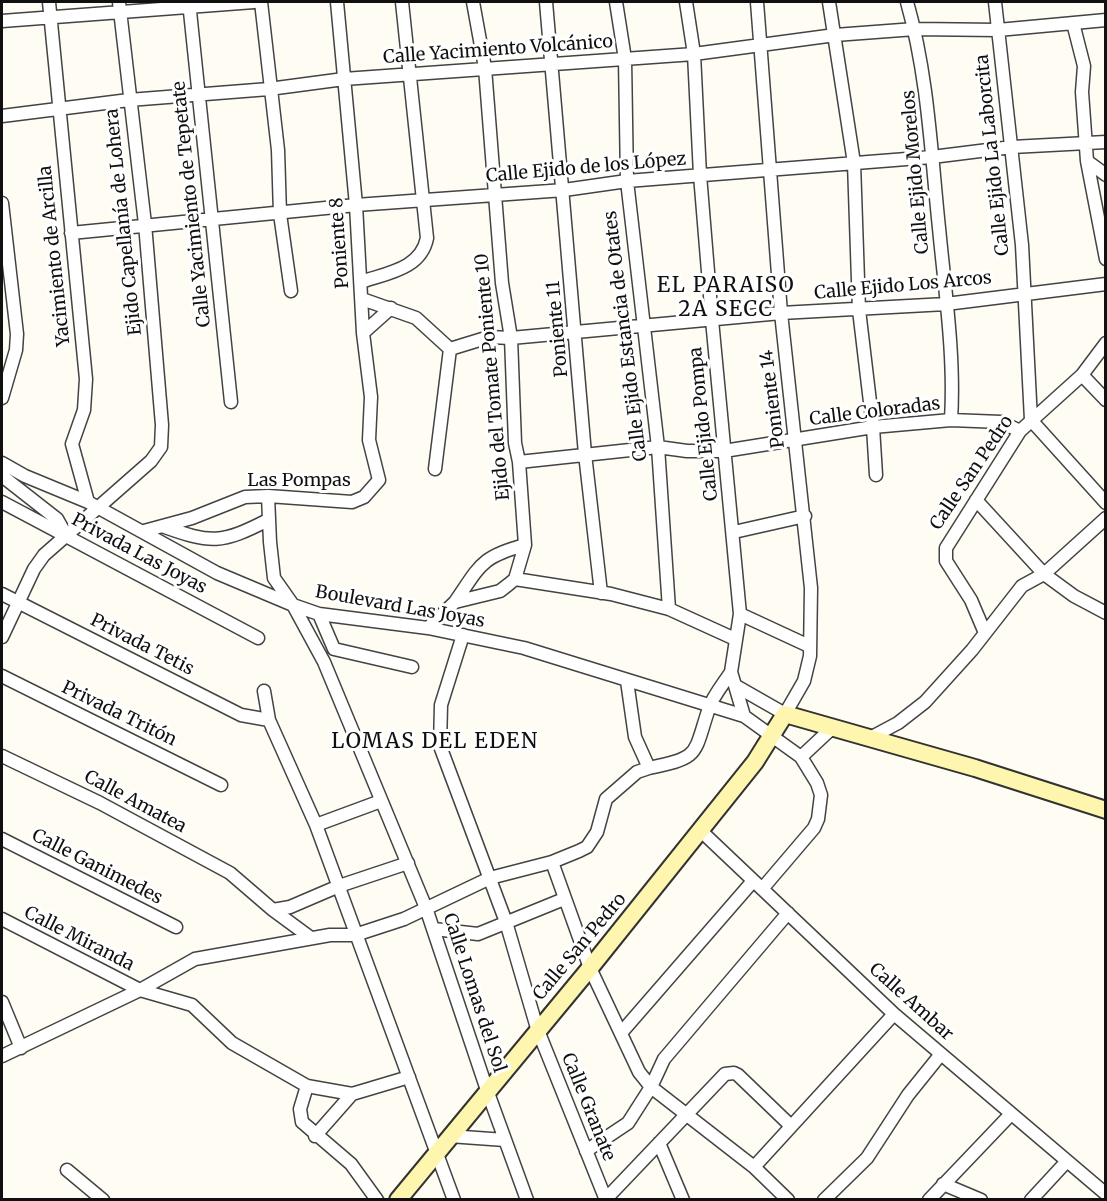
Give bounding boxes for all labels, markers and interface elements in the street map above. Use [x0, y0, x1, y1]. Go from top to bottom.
street label: Calle Yacimiento Volcánico [382, 31, 614, 69]
street label: Calle Ejido La Laborcita [972, 53, 1014, 257]
street label: Calle Yacimiento de Tepetate [168, 80, 216, 328]
street label: Calle Ejido Morelos [898, 89, 934, 255]
street label: Ejido Capellanía de Lohera [101, 108, 147, 336]
street label: Calle Ejido de los López [485, 148, 687, 188]
street label: Yacimiento de Arcilla [35, 165, 75, 347]
street label: Poniente 8 [326, 197, 354, 289]
street label: Calle Ejido Estancia de Otates [600, 210, 652, 462]
street label: Ejido del Tomate Poniente 10 [471, 252, 515, 502]
street label: Calle Ejido Los Arcos [813, 267, 993, 305]
district label: EL PARAISO 2A SECC [657, 273, 795, 323]
street label: Poniente 11 [543, 280, 573, 378]
street label: Calle Ejido Pompa [685, 346, 723, 502]
street label: Poniente 14 [756, 349, 790, 449]
street label: Calle Coloradas [808, 393, 942, 431]
street label: Calle San Pedro [926, 412, 1018, 534]
street label: Las Pompas [247, 470, 351, 492]
street label: Privada Las Joyas [68, 509, 210, 599]
street label: Boulevard Las Joyas [314, 581, 486, 633]
street label: Privada Tetis [87, 610, 197, 680]
street label: Privada Tritón [58, 677, 180, 751]
district label: LOMAS DEL EDEN [331, 729, 539, 755]
street label: Calle Amatea [80, 766, 190, 838]
street label: Calle Ganimedes [28, 825, 166, 909]
street label: Calle San Pedro [529, 889, 631, 1005]
street label: Calle Miranda [21, 902, 137, 976]
street label: Calle Lomas del Sol [438, 911, 510, 1075]
street label: Calle Ambar [865, 959, 957, 1045]
street label: Calle Granate [557, 1050, 619, 1164]

